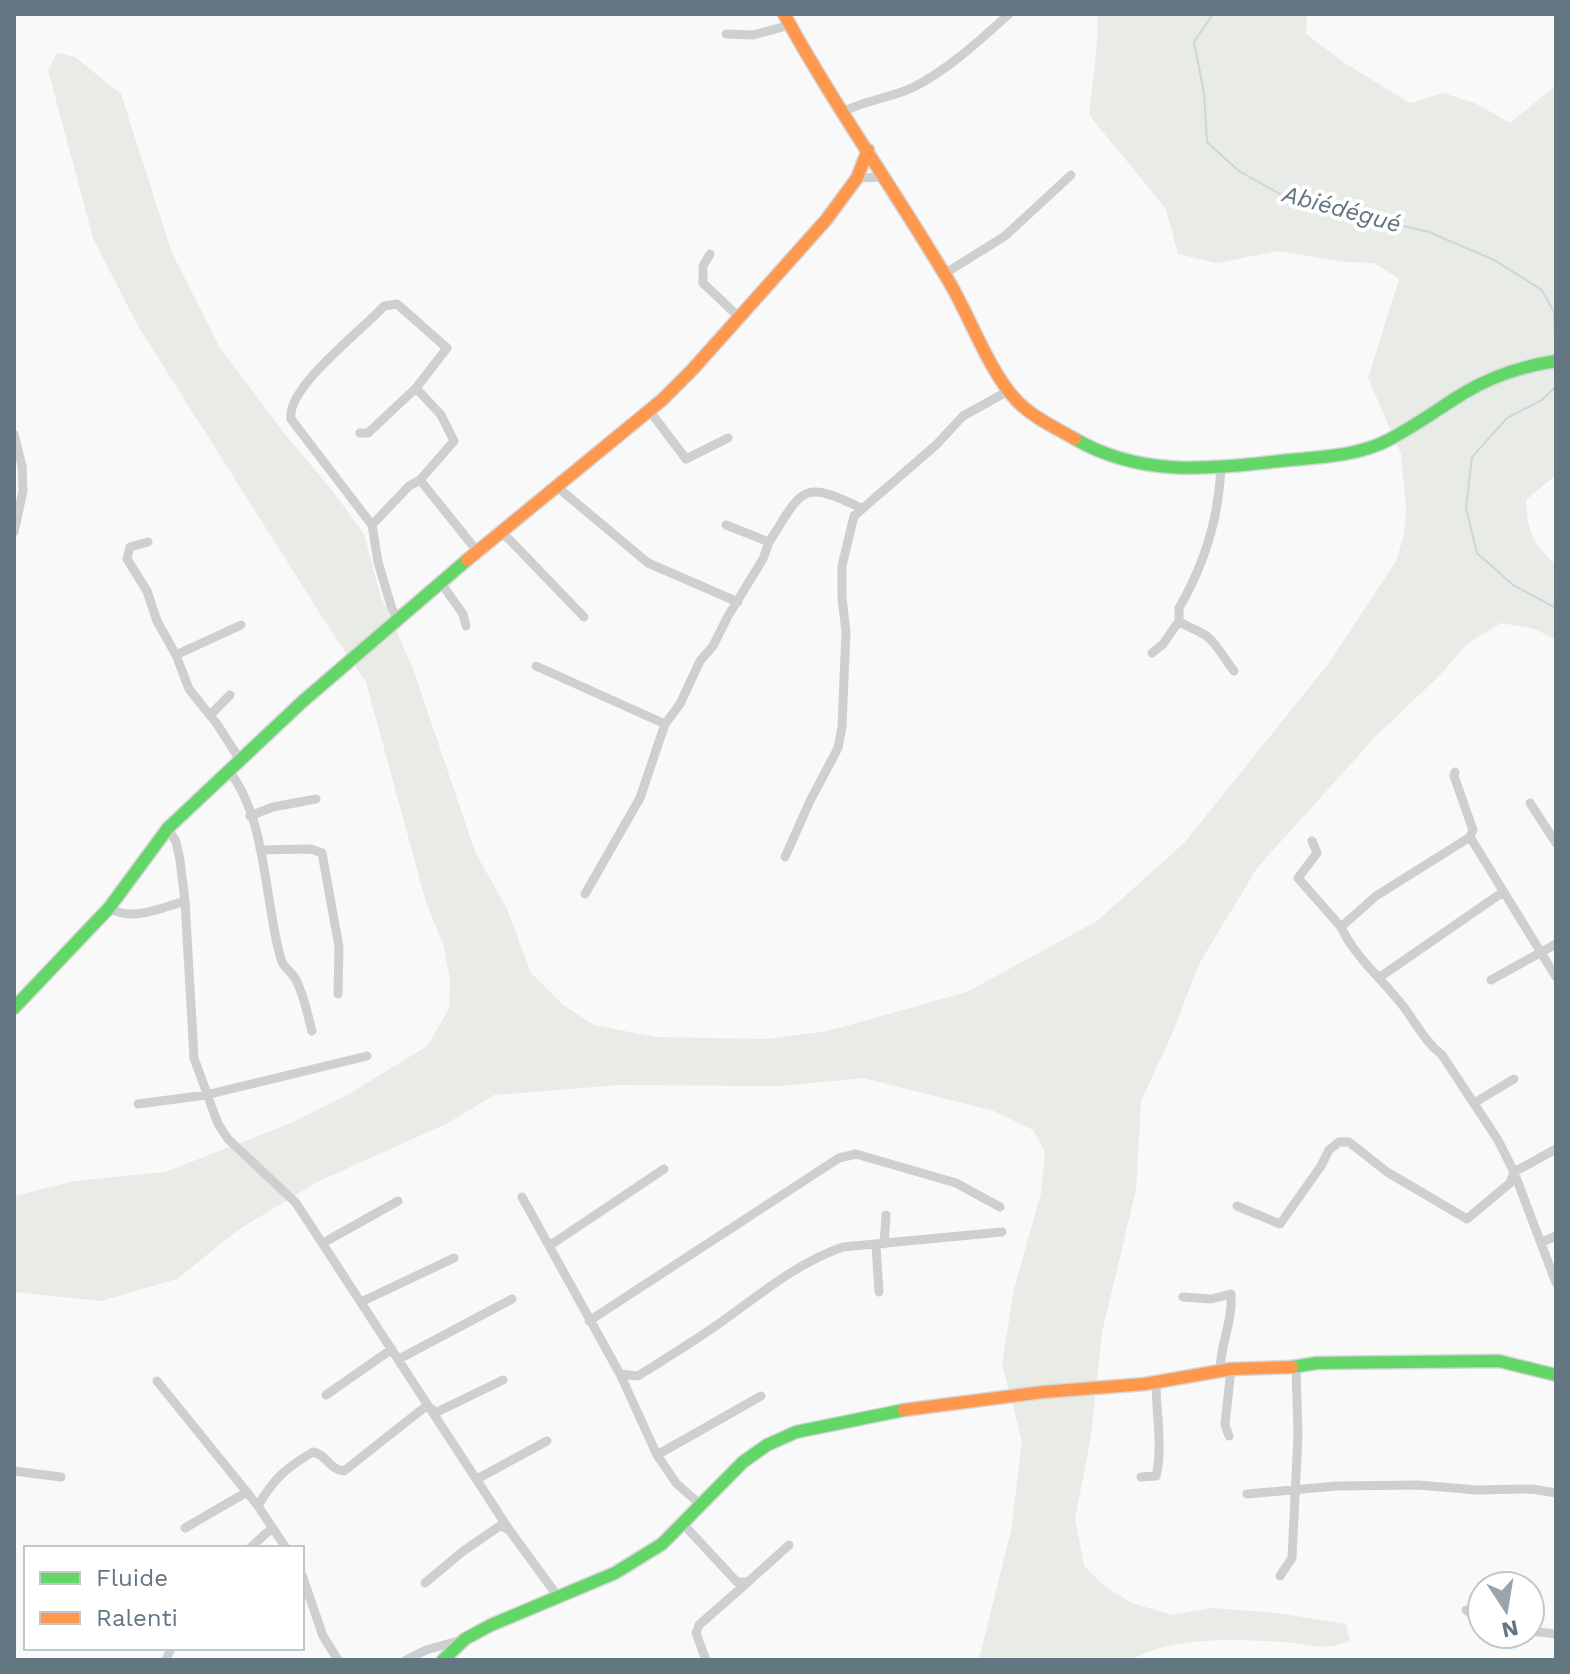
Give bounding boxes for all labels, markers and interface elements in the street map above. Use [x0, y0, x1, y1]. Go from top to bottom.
water label: Abiédégué [1279, 180, 1404, 238]
legend [24, 1546, 304, 1650]
text: Fluide [96, 1564, 168, 1592]
north arrow [1466, 1570, 1546, 1650]
text: Ralenti [96, 1604, 178, 1632]
text: N [1499, 1615, 1521, 1643]

